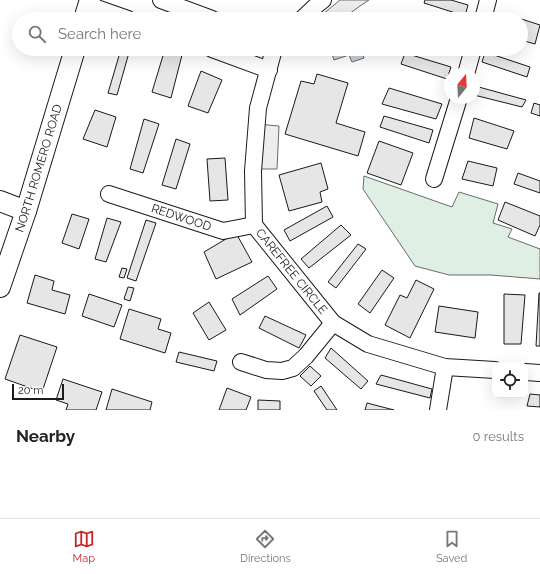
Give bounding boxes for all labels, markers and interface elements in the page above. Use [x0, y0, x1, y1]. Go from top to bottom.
search box [12, 12, 528, 56]
icon: search [26, 23, 48, 45]
text: Search here [58, 25, 141, 43]
north arrow [444, 68, 480, 104]
street label: NORTH ROMERO ROAD [12, 102, 65, 234]
street label: REDWOOD [149, 201, 213, 234]
street label: CAREFREE CIRCLE [253, 226, 330, 317]
map controls [492, 362, 528, 398]
button: locate [492, 362, 528, 398]
scale bar [12, 382, 64, 401]
text: 20 m [18, 384, 43, 397]
text: Nearby [16, 426, 75, 446]
text: 0 results [473, 429, 524, 444]
tab: Map [73, 528, 95, 565]
tab: Directions [240, 528, 291, 565]
tab: Saved [436, 528, 467, 565]

